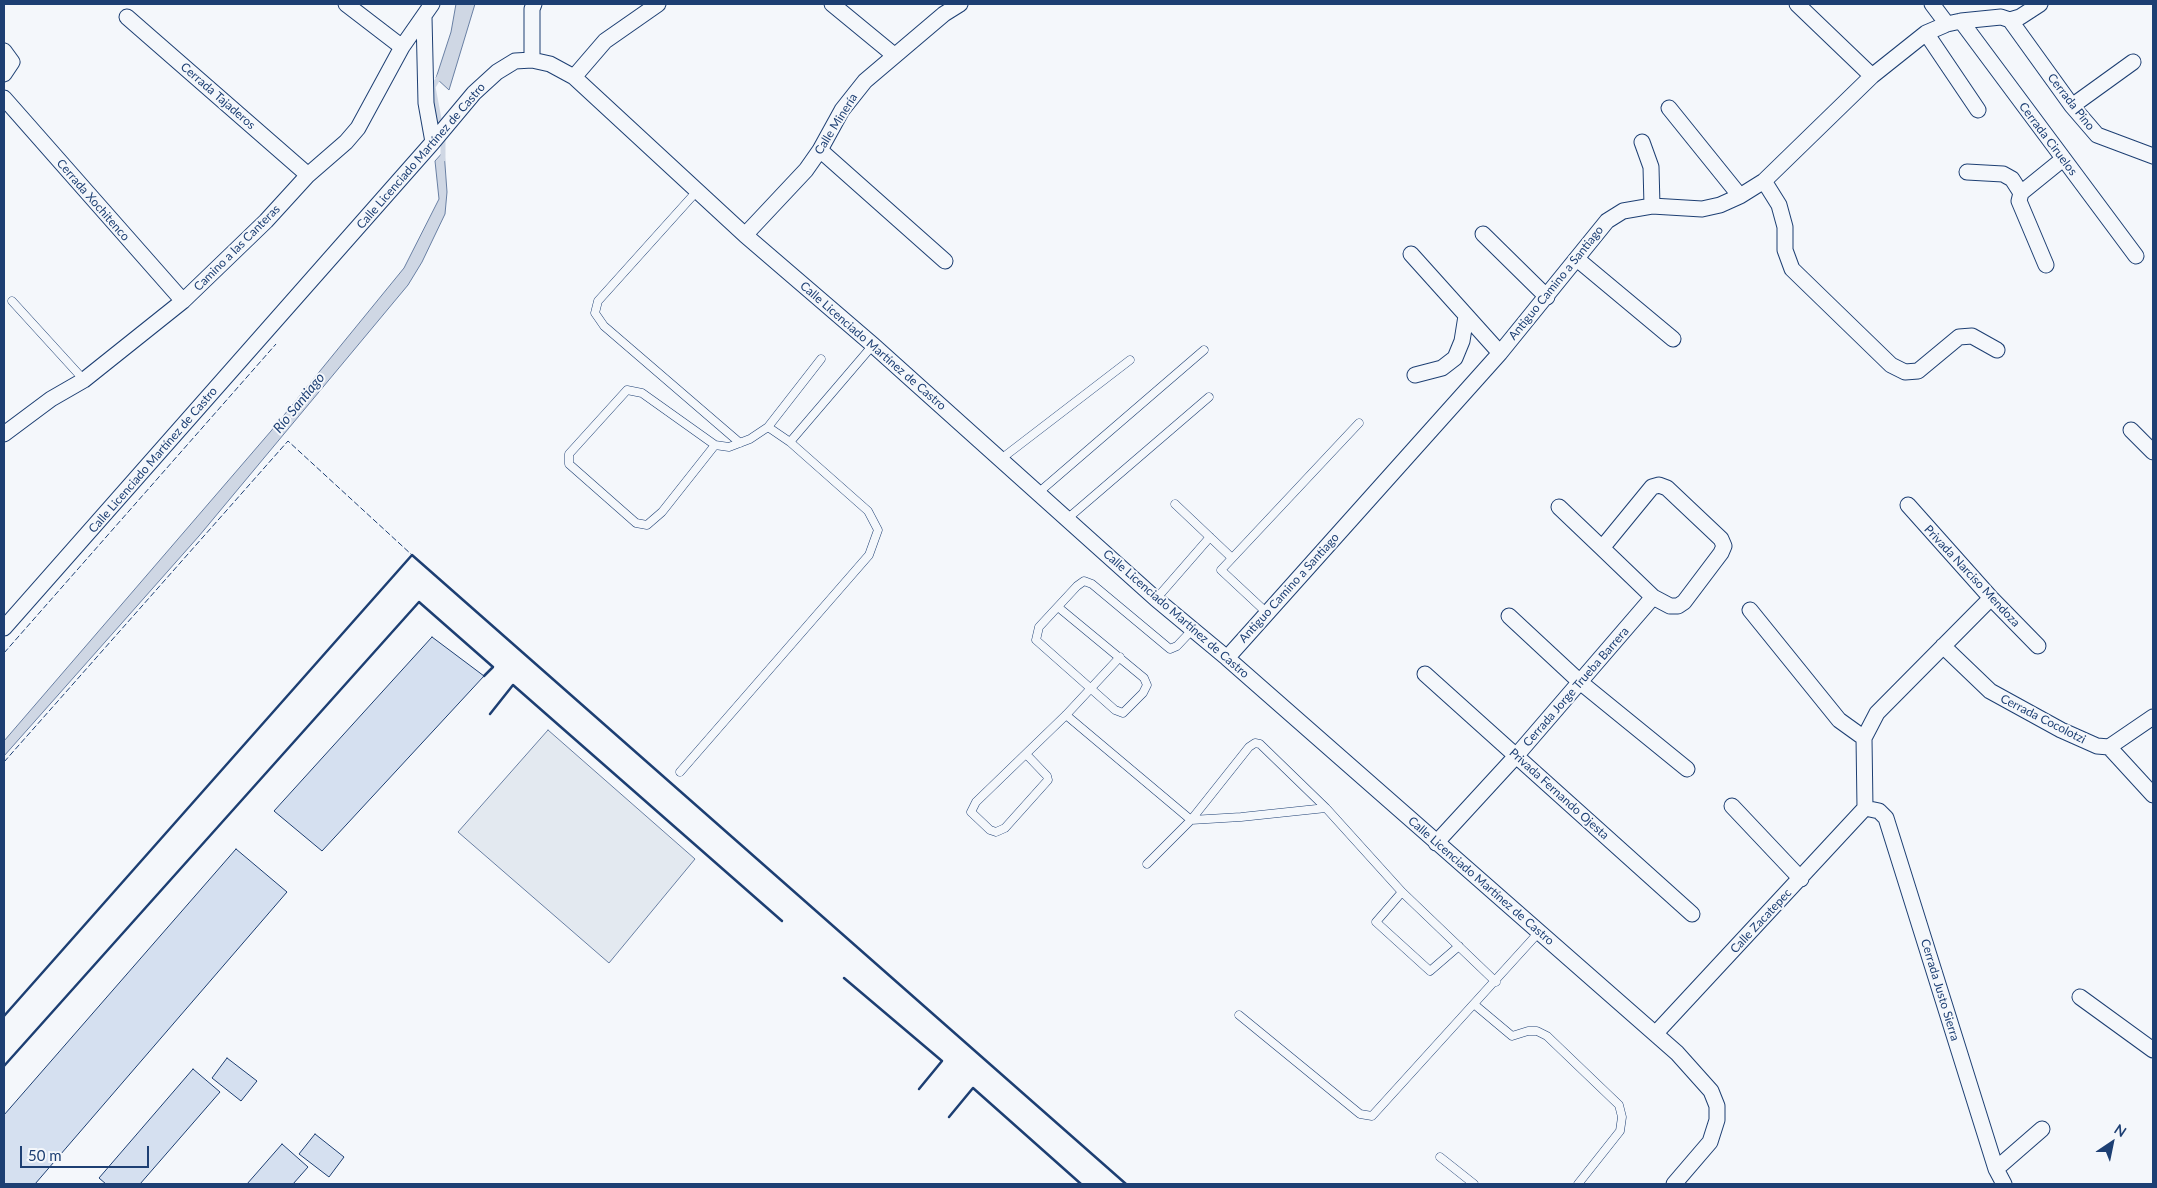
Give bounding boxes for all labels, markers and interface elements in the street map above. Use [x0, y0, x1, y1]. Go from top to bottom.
street label: Cerrada Tajaderos [178, 60, 258, 132]
street label: Cerrada Pino [2044, 71, 2098, 133]
street label: Calle Licenciado Martínez de Castro [354, 80, 488, 232]
street label: Calle Minería [812, 91, 860, 157]
street label: Cerrada Ciruelos [2016, 100, 2080, 178]
street label: Cerrada Xochitenco [54, 156, 132, 244]
street label: Camino a las Canteras [191, 202, 283, 294]
street label: Antiguo Camino a Santiago [1506, 223, 1606, 343]
street label: Calle Licenciado Martínez de Castro [797, 279, 949, 413]
water label: Río Santiago [270, 370, 328, 436]
street label: Calle Licenciado Martínez de Castro [86, 384, 220, 536]
street label: Privada Narciso Mendoza [1921, 522, 2023, 630]
street label: Antiguo Camino a Santiago [1236, 530, 1342, 646]
street label: Calle Licenciado Martínez de Castro [1100, 547, 1252, 681]
street label: Cerrada Jorge Trueba Barrera [1520, 624, 1632, 750]
street label: Cerrada Cocolotzi [1998, 691, 2088, 747]
street label: Privada Fernando Ojesta [1506, 745, 1612, 843]
street label: Calle Licenciado Martínez de Castro [1405, 814, 1557, 948]
street label: Calle Zacatepec [1727, 886, 1795, 956]
street label: Cerrada Justo Sierra [1918, 937, 1962, 1043]
north arrow [2087, 1118, 2137, 1168]
text: N [2111, 1120, 2130, 1140]
scale bar [22, 1136, 151, 1168]
text: 50 m [28, 1146, 62, 1164]

